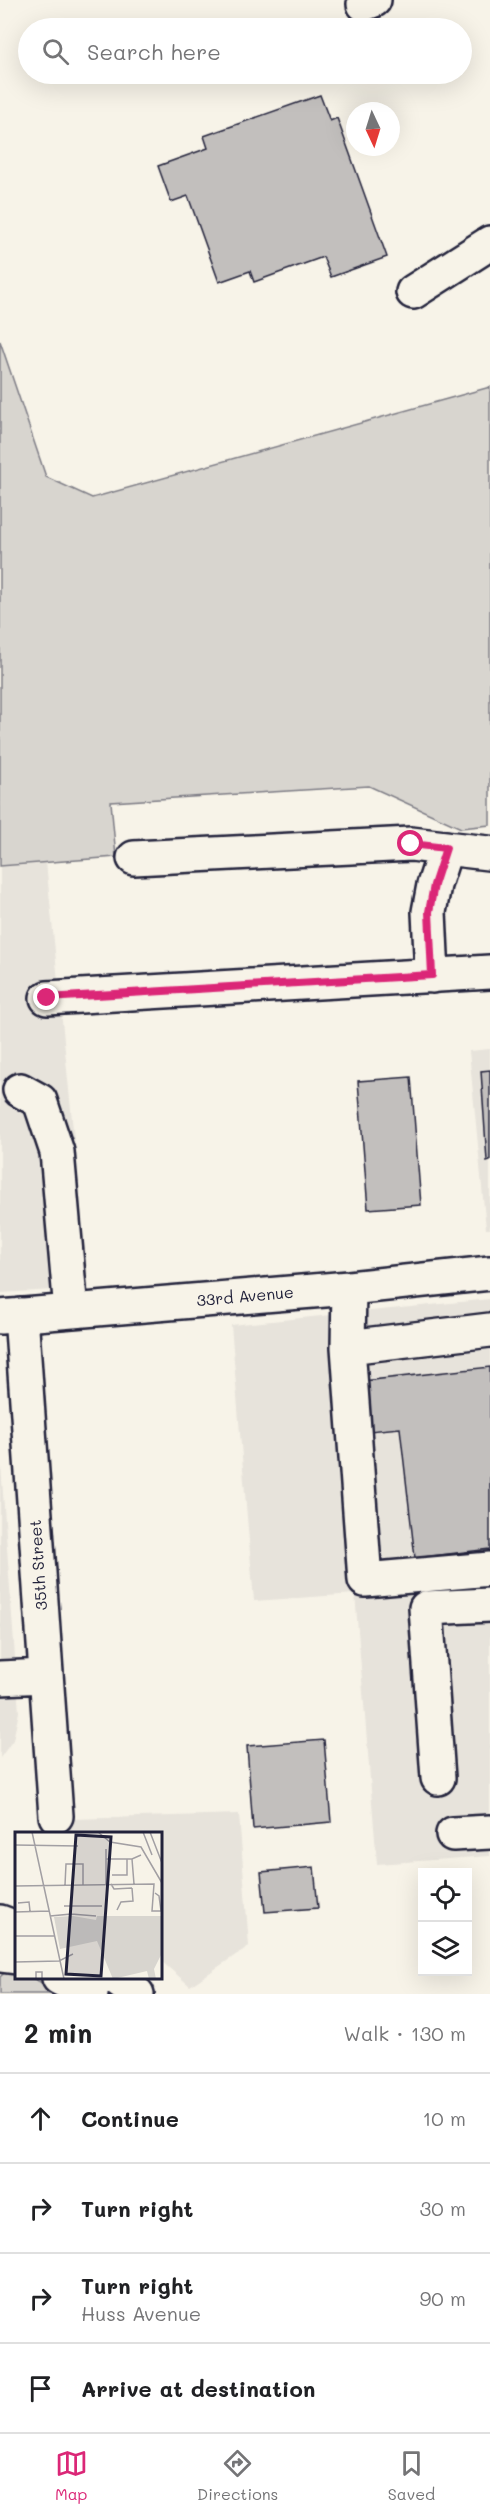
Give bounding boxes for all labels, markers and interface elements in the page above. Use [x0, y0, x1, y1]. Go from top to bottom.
search box [18, 18, 472, 84]
icon: search [39, 35, 72, 68]
text: Search here [87, 37, 221, 66]
north arrow [346, 102, 400, 156]
route start [397, 830, 423, 856]
route end [33, 984, 59, 1010]
street label: 33rd Avenue [196, 1281, 294, 1310]
street label: 35th Street [24, 1519, 51, 1611]
inset map [15, 1832, 162, 1979]
map controls [418, 1868, 472, 1976]
button: locate [418, 1868, 472, 1922]
button: layers [418, 1922, 472, 1976]
text: 2 min [24, 2016, 92, 2050]
text: Walk · 130 m [343, 2020, 466, 2046]
icon: ahead [24, 2102, 57, 2135]
text: Continue [81, 2104, 179, 2133]
text: 10 m [422, 2105, 466, 2131]
icon: right [24, 2192, 57, 2225]
text: Turn right [81, 2194, 193, 2223]
text: 30 m [420, 2195, 466, 2221]
text: Turn right [81, 2271, 193, 2300]
icon: right [24, 2282, 57, 2315]
text: 90 m [420, 2285, 466, 2311]
text: Huss Avenue [81, 2300, 201, 2326]
icon: arrive [24, 2372, 57, 2405]
text: Arrive at destination [81, 2374, 316, 2403]
tab: Map [55, 2447, 88, 2504]
tab: Directions [197, 2447, 278, 2504]
tab: Saved [388, 2447, 435, 2504]

